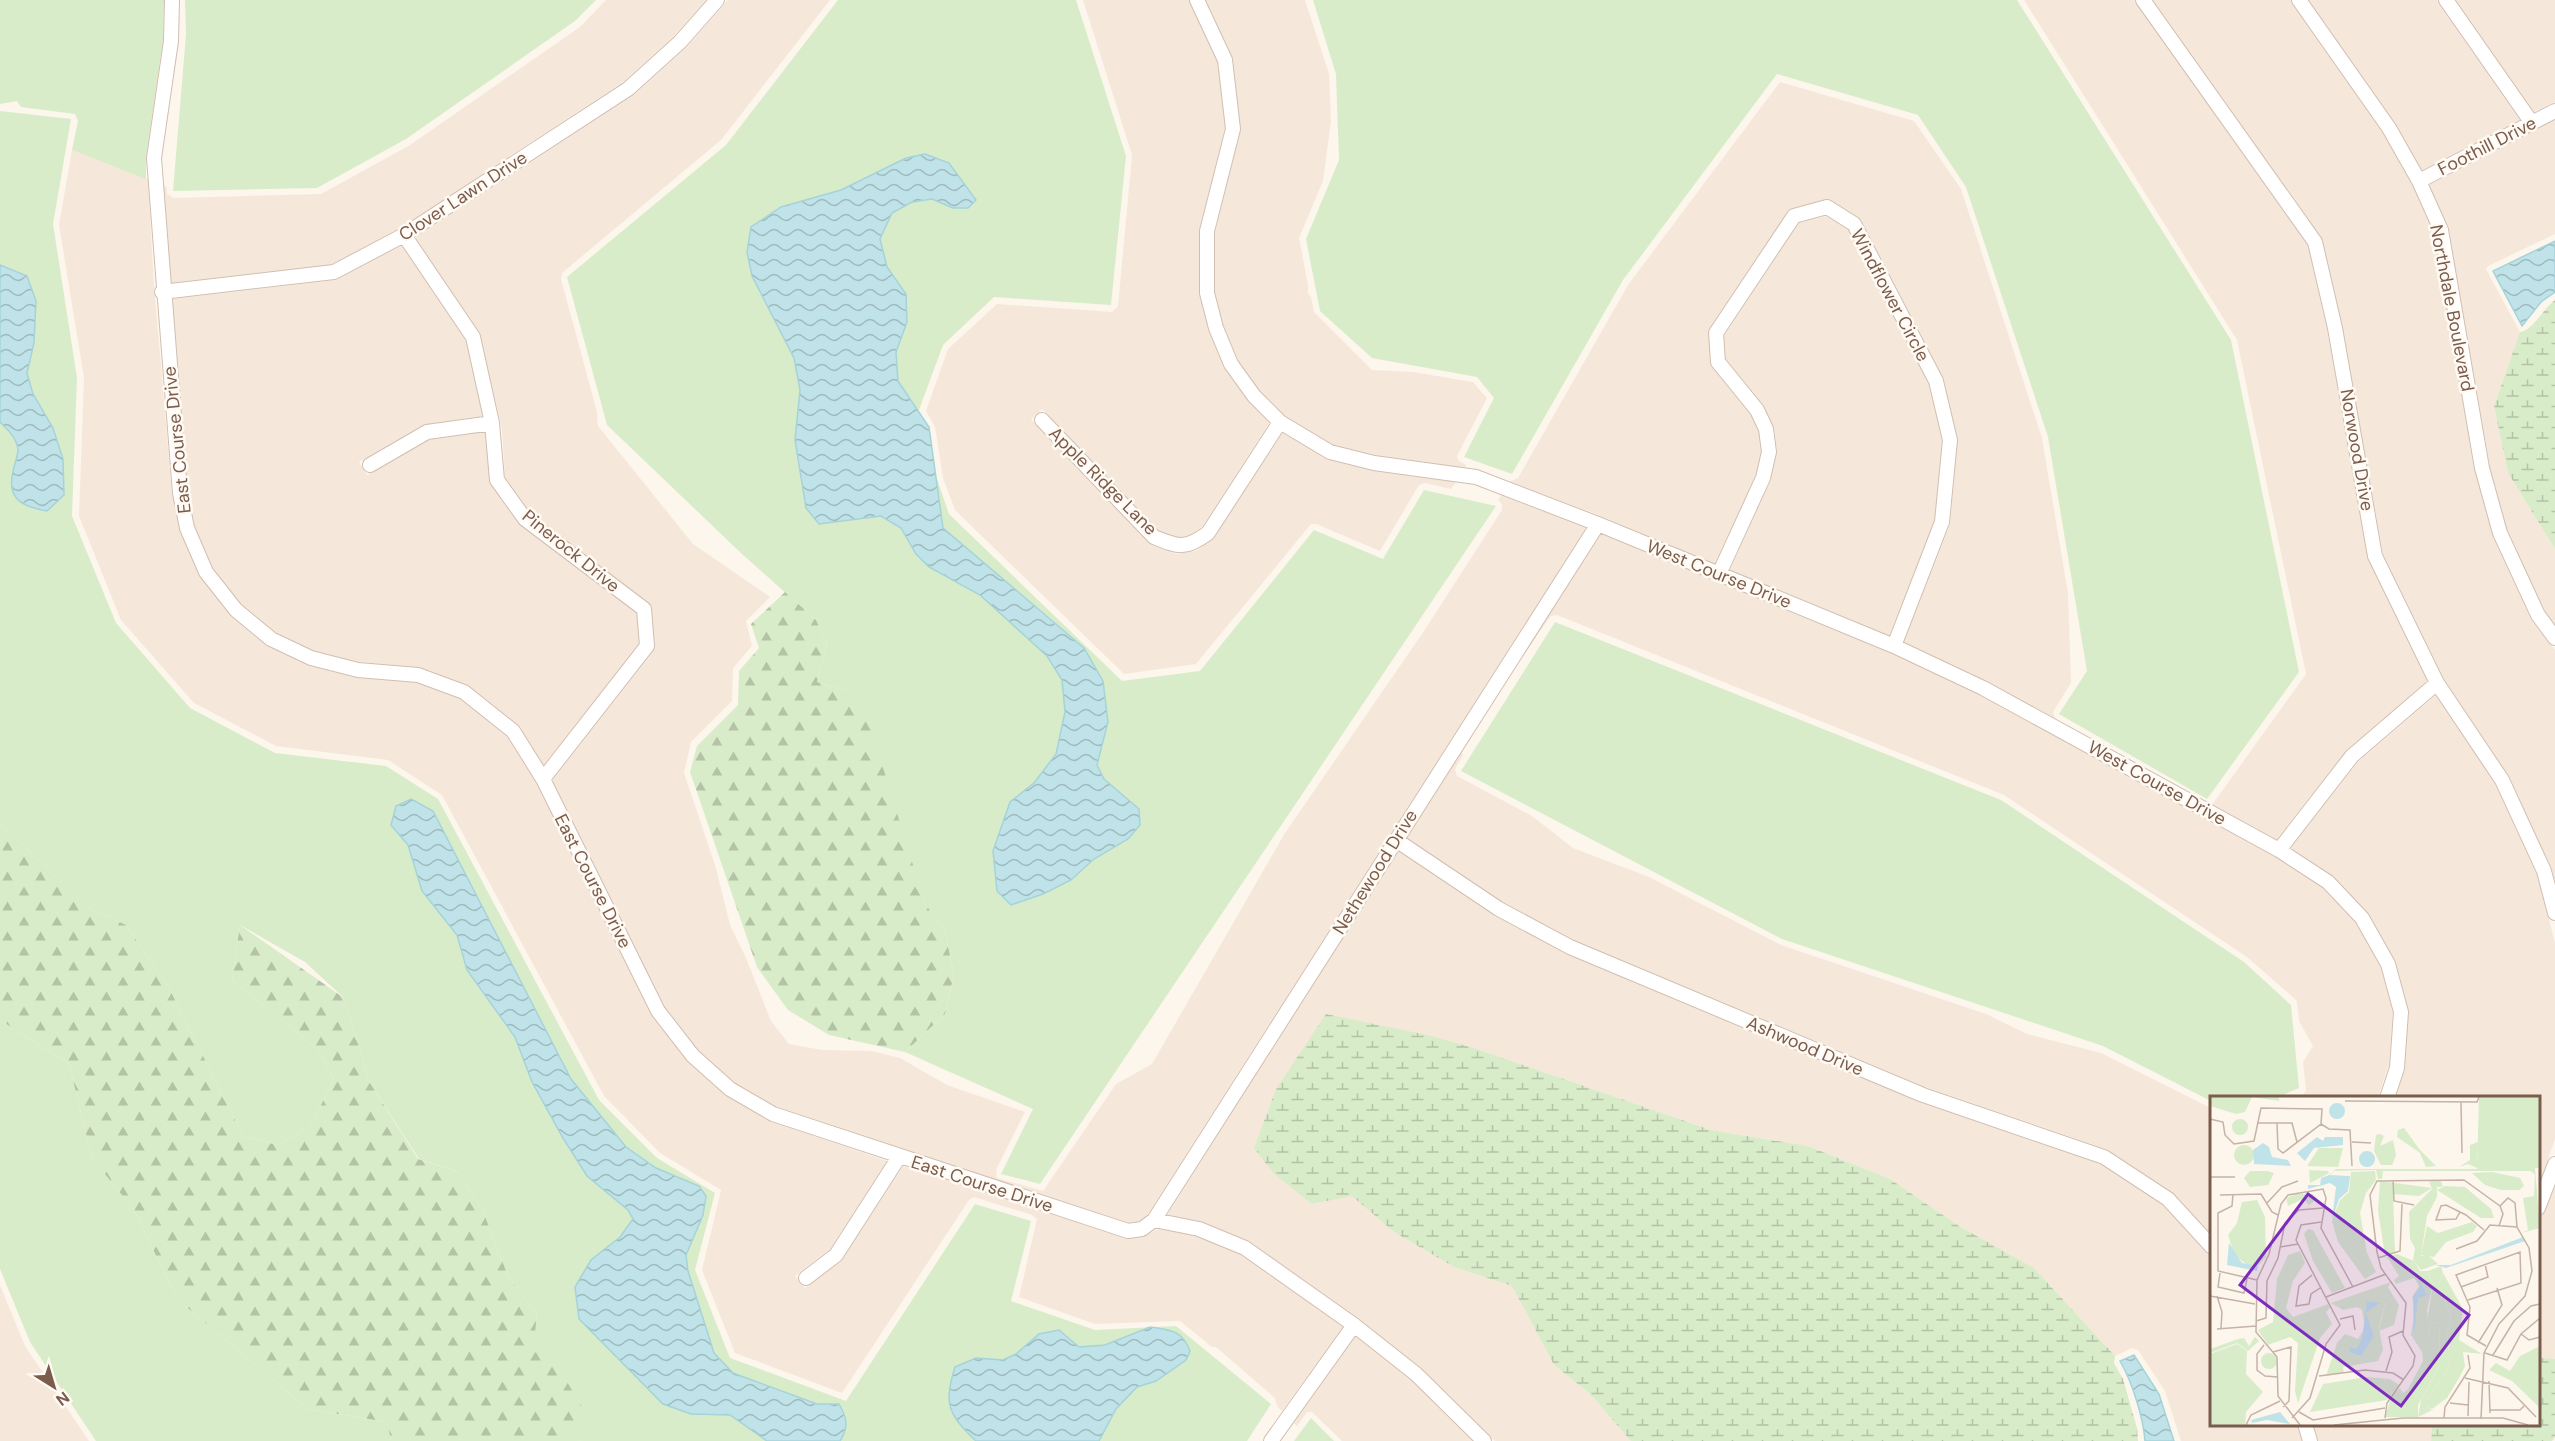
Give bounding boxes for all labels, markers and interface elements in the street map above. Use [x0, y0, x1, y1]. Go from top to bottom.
street label: Foothill Drive [2434, 111, 2540, 181]
street label: Clover Lawn Drive [394, 146, 532, 246]
street label: Northdale Boulevard [2424, 223, 2480, 393]
street label: Windflower Circle [1845, 224, 1935, 366]
street label: East Course Drive [157, 365, 197, 515]
street label: Norwood Drive [2334, 387, 2380, 513]
street label: Apple Ridge Lane [1043, 421, 1163, 541]
street label: Pinerock Drive [517, 504, 625, 598]
street label: West Course Drive [1643, 534, 1795, 614]
street label: West Course Drive [2084, 735, 2230, 831]
street label: Nethewood Drive [1327, 805, 1423, 939]
street label: East Course Drive [549, 810, 637, 952]
street label: Ashwood Drive [1743, 1011, 1867, 1081]
inset map [2210, 1096, 2540, 1426]
street label: East Course Drive [908, 1150, 1056, 1218]
north arrow [24, 1357, 84, 1417]
text: N [52, 1387, 74, 1410]

